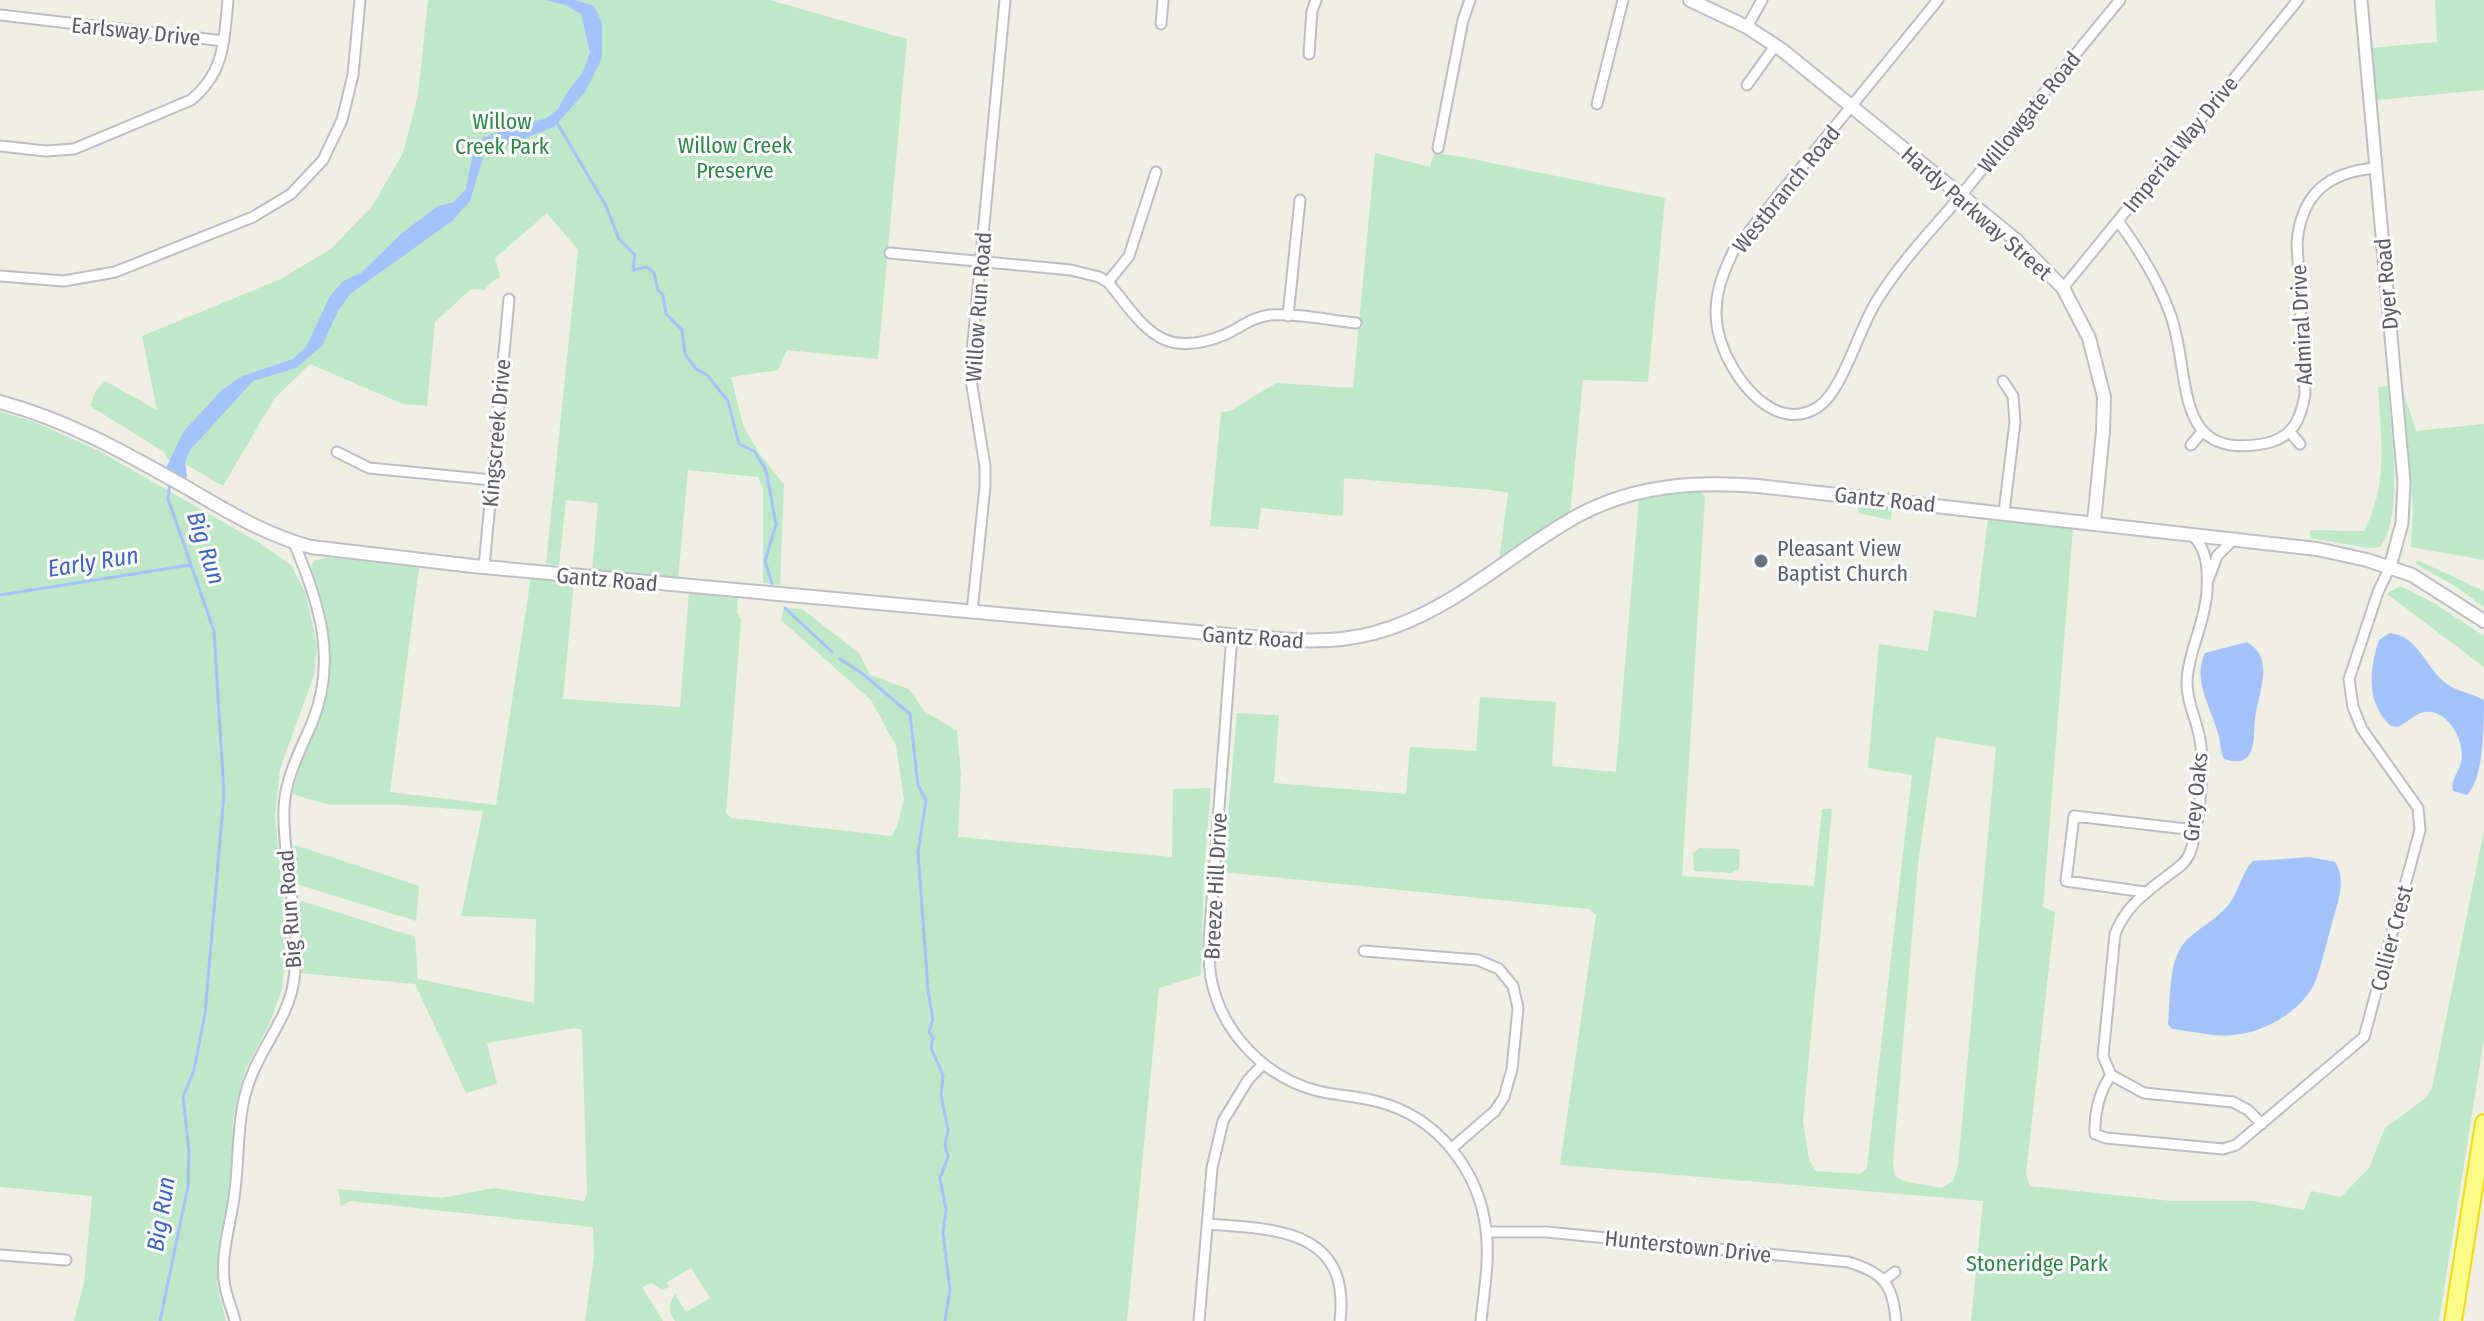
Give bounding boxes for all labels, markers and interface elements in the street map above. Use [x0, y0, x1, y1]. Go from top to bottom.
street label: Earlsway Drive [70, 11, 202, 52]
street label: Willowgate Road [1972, 46, 2087, 179]
street label: Imperial Way Drive [2117, 71, 2244, 218]
park label: Willow Creek Park [455, 108, 550, 160]
street label: Westbranch Road [1727, 120, 1846, 259]
park label: Willow Creek Preserve [678, 132, 793, 184]
street label: Hardy Parkway Street [1896, 141, 2058, 287]
street label: Willow Run Road [960, 231, 997, 383]
street label: Dyer Road [2369, 237, 2404, 331]
street label: Admiral Drive [2285, 264, 2318, 386]
street label: Kingscreek Drive [477, 358, 516, 508]
street label: Gantz Road [1833, 481, 1937, 518]
water label: Big Run [181, 508, 231, 588]
place label: Pleasant View Baptist Church [1777, 535, 1908, 587]
water label: Early Run [45, 541, 141, 583]
marker: Pleasant View Baptist Church [1752, 552, 1770, 570]
street label: Gantz Road [555, 562, 659, 597]
street label: Gantz Road [1201, 620, 1305, 655]
street label: Grey Oaks [2177, 751, 2214, 843]
street label: Breeze Hill Drive [1198, 812, 1233, 960]
street label: Big Run Road [272, 849, 307, 969]
street label: Collier Crest [2364, 881, 2419, 994]
water label: Big Run [141, 1175, 181, 1253]
street label: Hunterstown Drive [1603, 1224, 1772, 1269]
park label: Stoneridge Park [1966, 1250, 2109, 1277]

